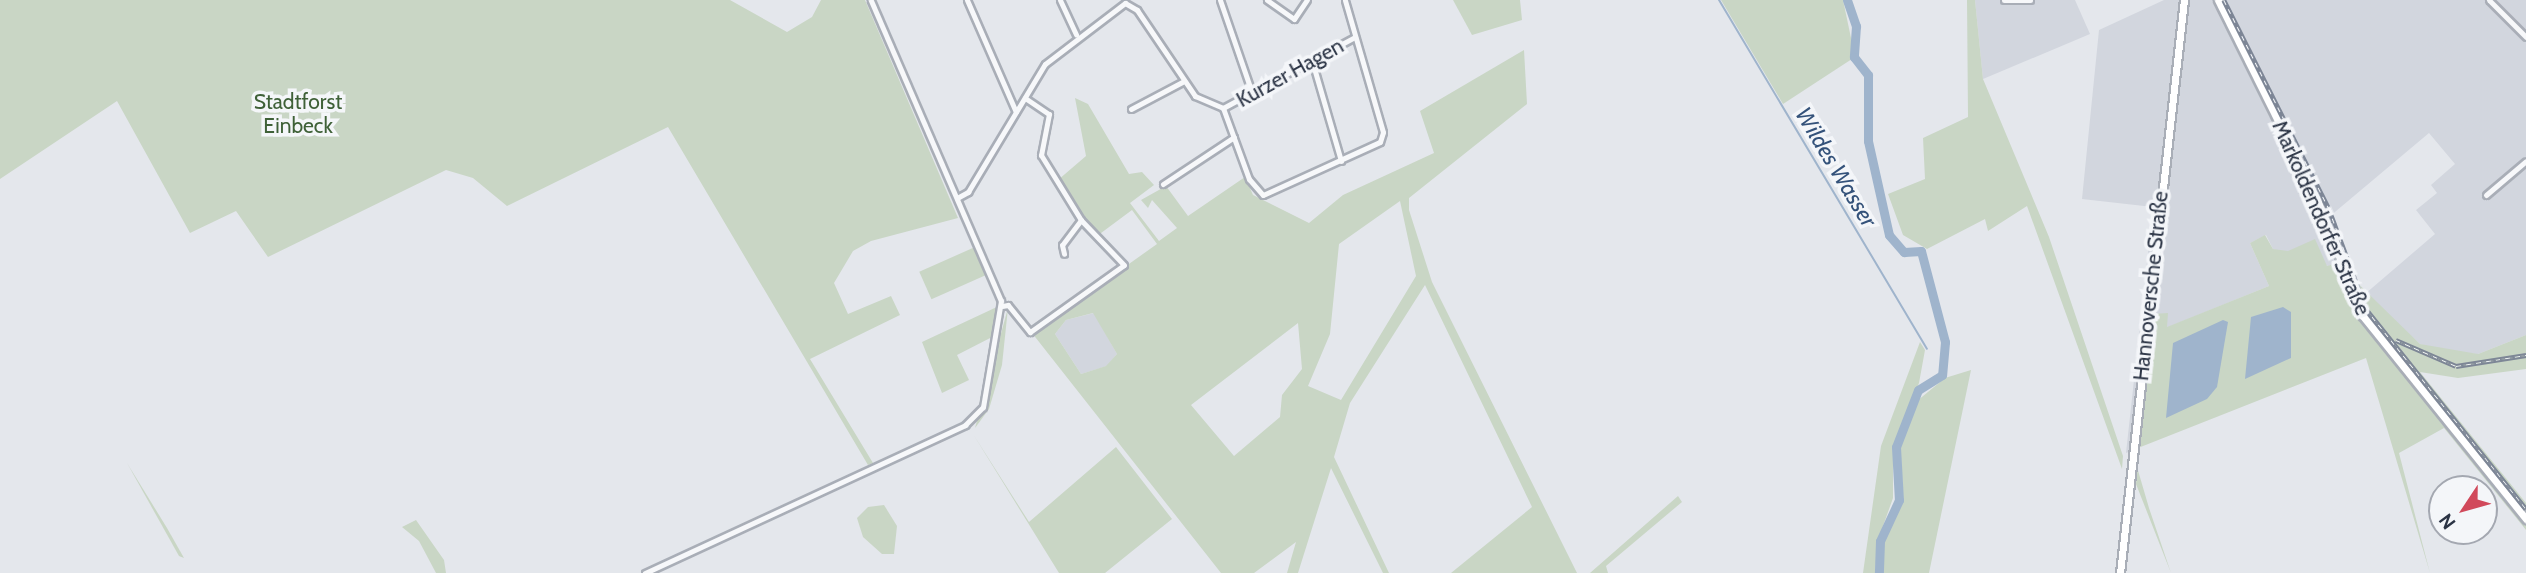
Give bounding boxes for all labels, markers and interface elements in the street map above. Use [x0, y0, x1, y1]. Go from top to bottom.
street label: Kurzer Hagen [1232, 33, 1348, 113]
park label: Stadtforst Einbeck [254, 89, 342, 139]
water label: Wildes Wasser [1789, 102, 1883, 232]
street label: Markoldendorfer Straße [2267, 117, 2375, 319]
street label: Hannoversche Straße [2129, 190, 2173, 382]
north arrow [2428, 475, 2498, 545]
text: N [2434, 509, 2460, 534]

